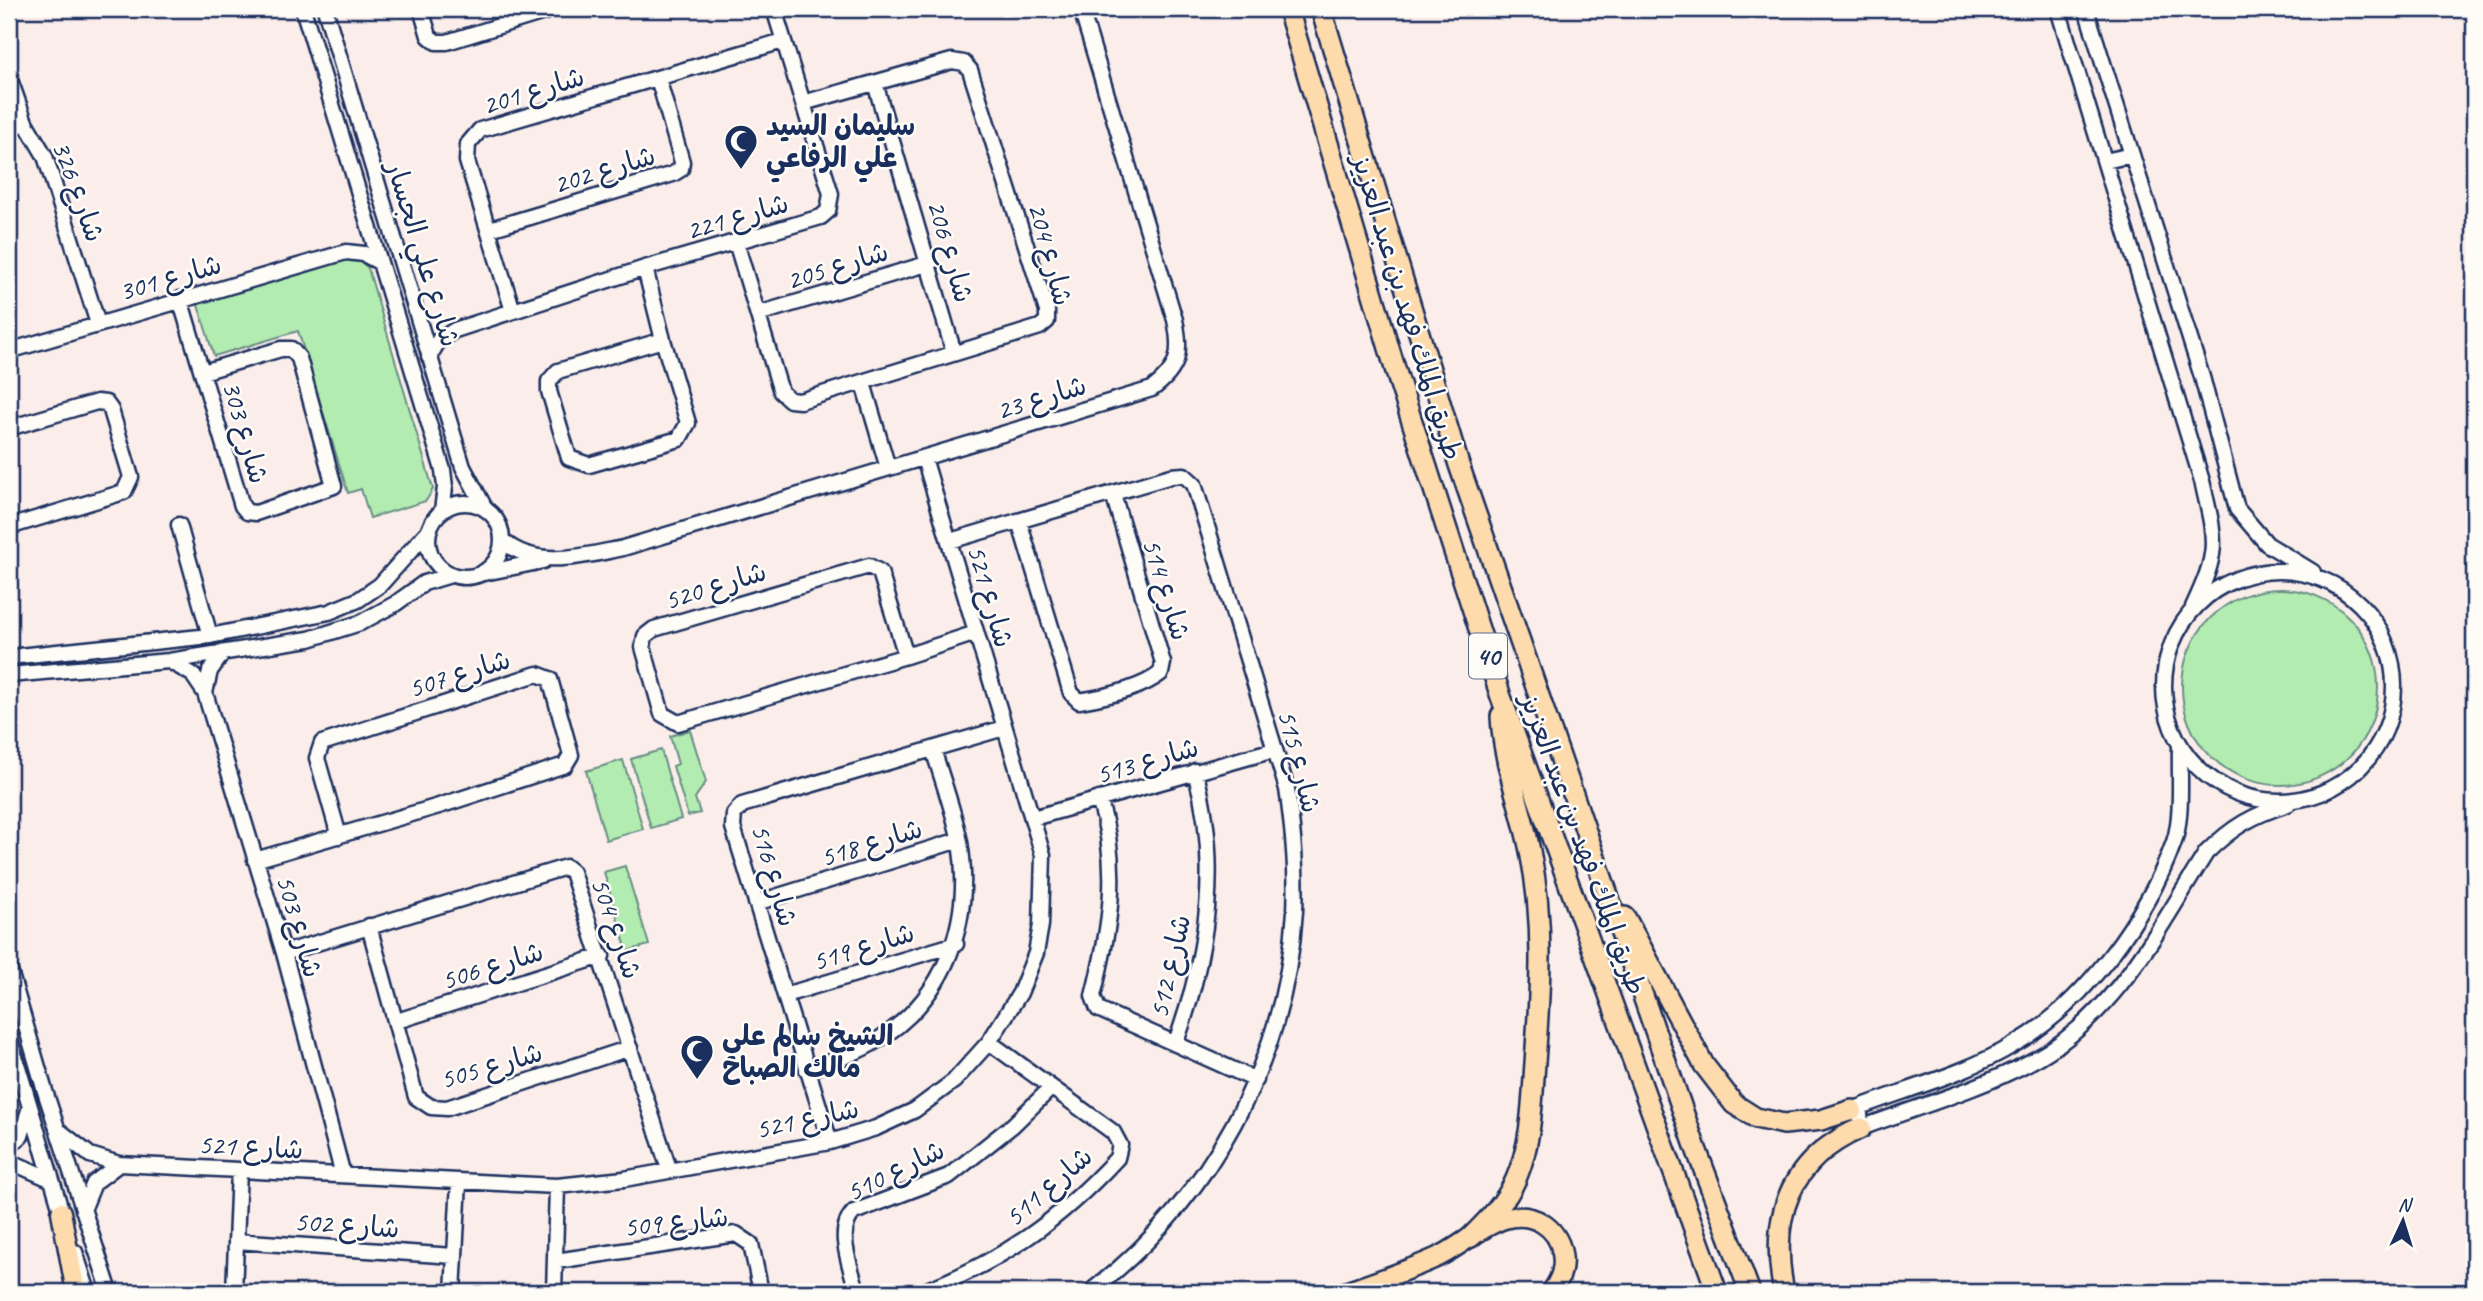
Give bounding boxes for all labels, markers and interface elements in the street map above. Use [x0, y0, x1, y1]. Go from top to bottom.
street label: شارع 201 [478, 58, 589, 125]
place label: سليمان السيد علي الرفاعي [766, 108, 915, 183]
mosque icon: سليمان السيد علي الرفاعي [722, 122, 760, 171]
street label: شارع 326 [42, 136, 113, 247]
street label: شارع 202 [549, 137, 660, 204]
street label: طريق الملك فهد بن عبد العزيز [1344, 148, 1471, 464]
street label: شارع علي الجسار [371, 155, 468, 353]
street label: شارع 221 [682, 185, 793, 250]
street label: شارع 206 [917, 196, 982, 307]
street label: شارع 204 [1018, 199, 1081, 310]
street label: شارع 205 [782, 233, 893, 300]
street label: شارع 301 [115, 246, 226, 311]
street label: شارع 23 [992, 367, 1091, 430]
street label: شارع 303 [212, 377, 277, 488]
street label: شارع 514 [1132, 534, 1199, 645]
street label: شارع 521 [957, 541, 1022, 652]
street label: شارع 520 [660, 553, 771, 620]
road number: 40 [1469, 634, 1507, 678]
street label: شارع 507 [404, 641, 515, 708]
street label: طريق الملك فهد بن عبد العزيز [1512, 687, 1654, 1000]
street label: شارع 515 [1268, 706, 1329, 817]
street label: شارع 513 [1092, 729, 1203, 794]
street label: شارع 518 [816, 810, 927, 877]
street label: شارع 516 [741, 820, 806, 931]
street label: شارع 503 [266, 871, 331, 982]
street label: شارع 504 [581, 873, 650, 984]
street label: شارع 512 [1141, 911, 1200, 1022]
street label: شارع 519 [808, 914, 919, 981]
street label: شارع 506 [437, 933, 548, 1000]
place label: الشيخ سالم علي مالك الصباح [722, 1018, 893, 1085]
mosque icon: الشيخ سالم علي مالك الصباح [678, 1032, 716, 1081]
street label: شارع 505 [436, 1034, 547, 1099]
street label: شارع 521 [752, 1090, 863, 1148]
street label: شارع 521 [197, 1126, 304, 1169]
street label: شارع 510 [840, 1132, 951, 1211]
street label: شارع 511 [997, 1139, 1101, 1236]
north arrow [2368, 1186, 2438, 1256]
text: N [2397, 1193, 2414, 1218]
street label: شارع 509 [622, 1199, 730, 1246]
street label: شارع 502 [293, 1203, 401, 1248]

